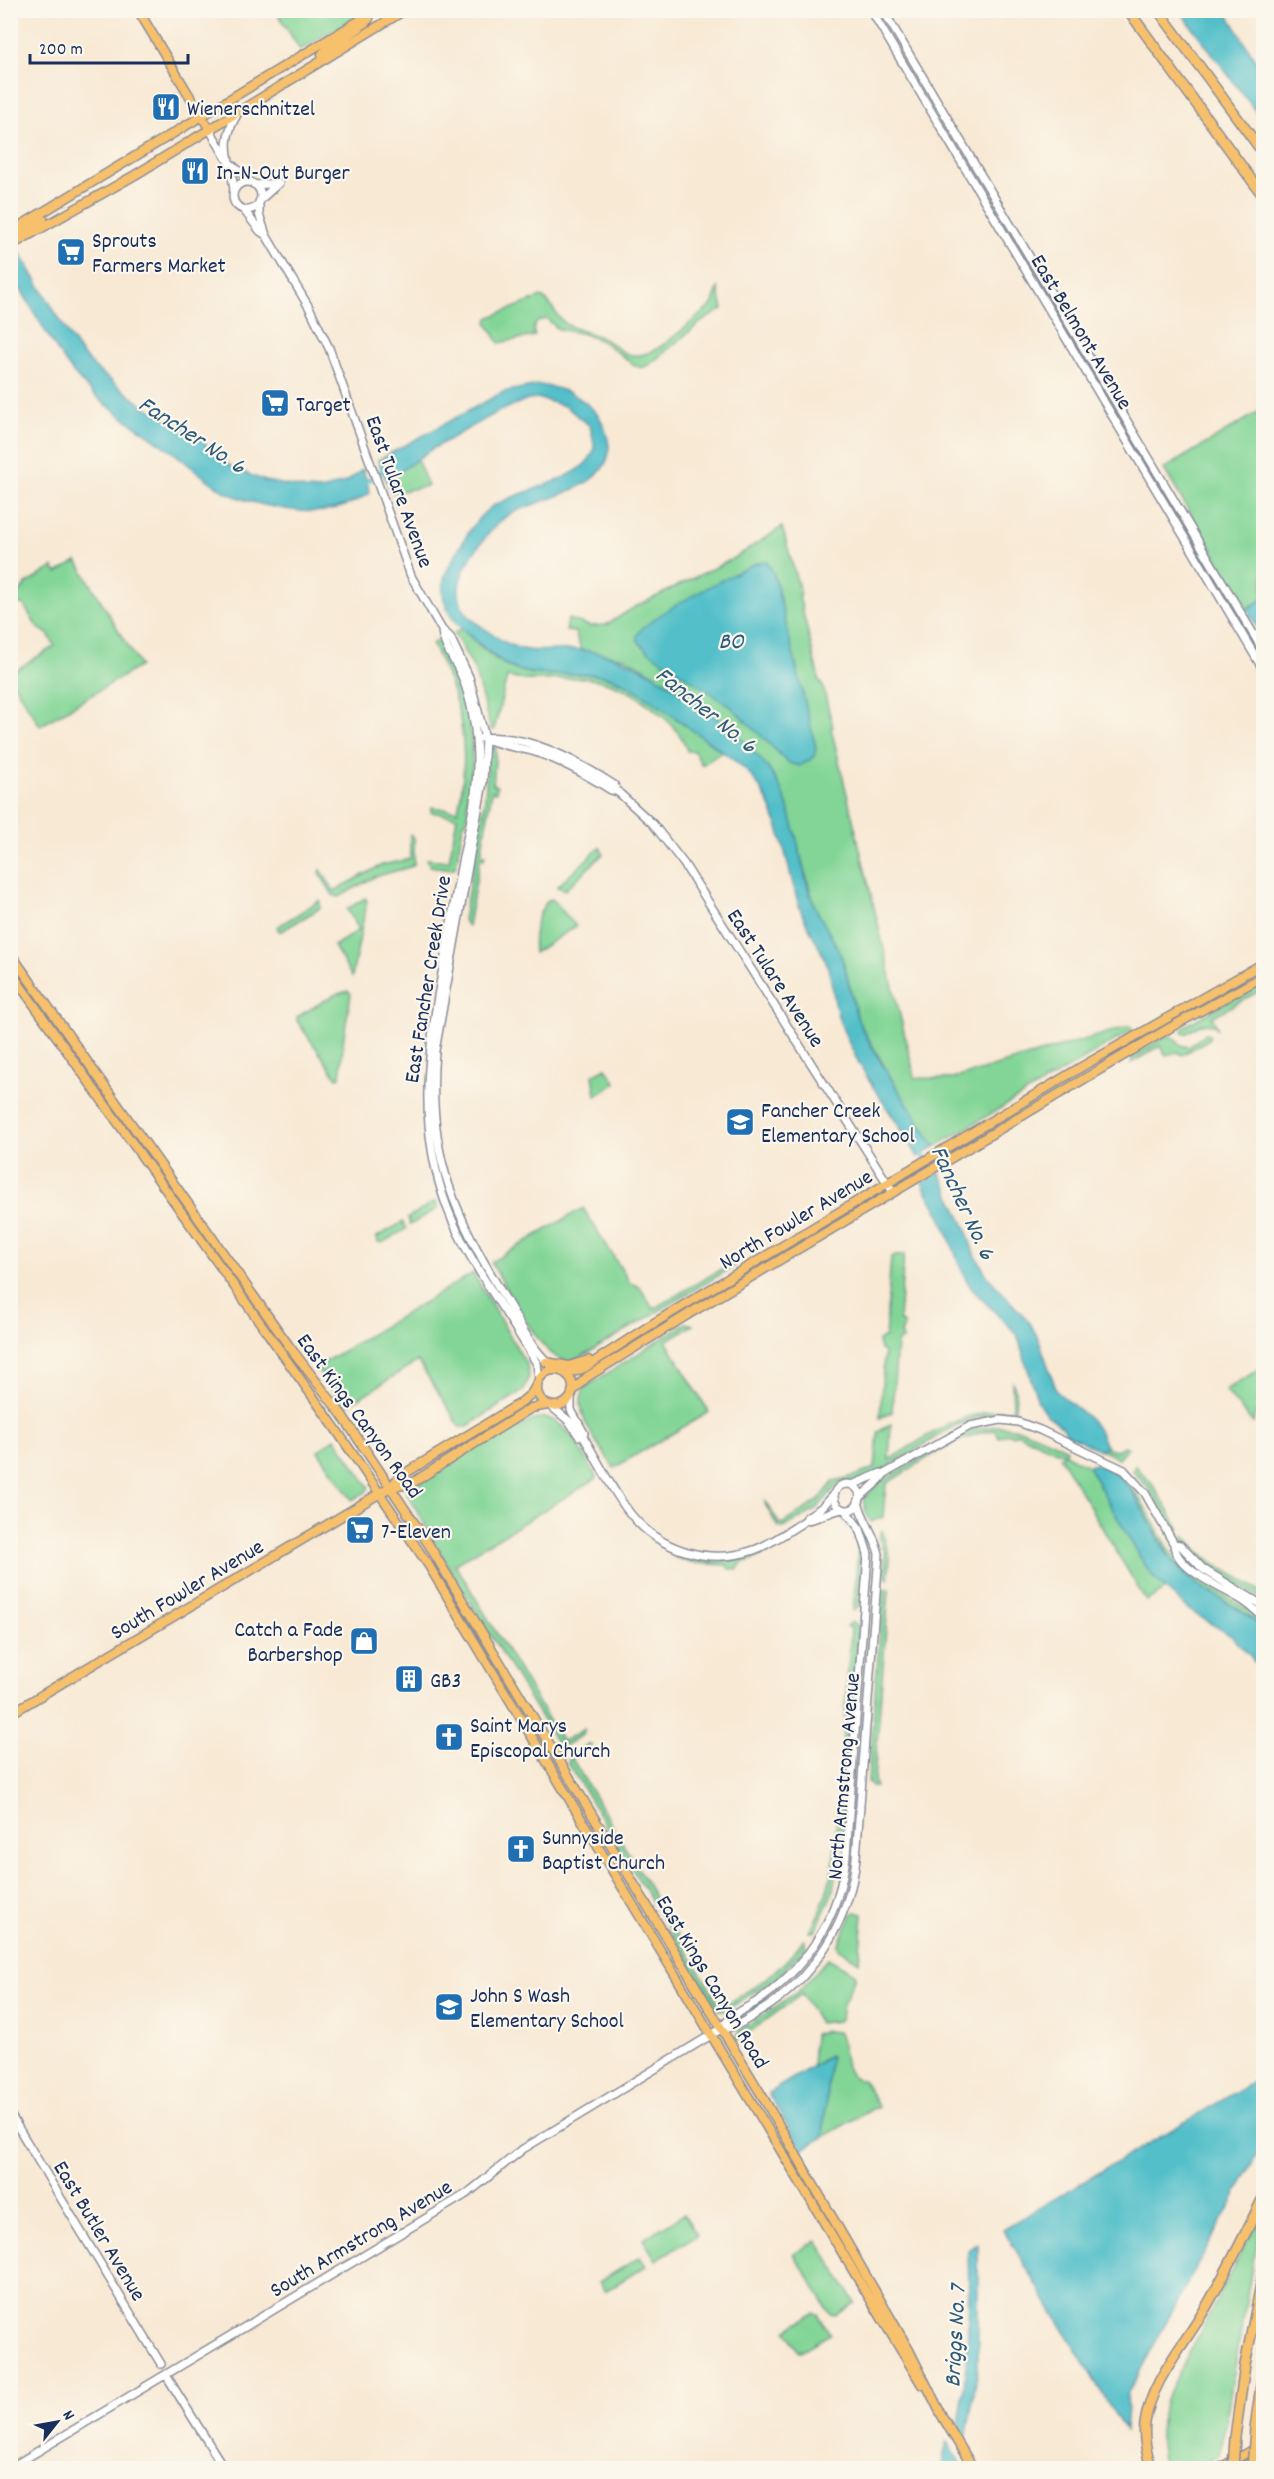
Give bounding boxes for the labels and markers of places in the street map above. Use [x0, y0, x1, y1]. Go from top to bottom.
restaurant icon: Wienerschnitzel [150, 91, 182, 123]
place label: Wienerschnitzel [187, 95, 315, 126]
restaurant icon: In-N-Out Burger [179, 155, 211, 187]
place label: In-N-Out Burger [216, 159, 351, 190]
place label: Sprouts Farmers Market [92, 227, 226, 283]
supermarket icon: Sprouts Farmers Market [55, 236, 87, 268]
supermarket icon: Target [259, 387, 291, 419]
place label: Target [296, 391, 351, 422]
place label: Fancher Creek Elementary School [761, 1097, 915, 1153]
school or university icon: Fancher Creek Elementary School [724, 1106, 756, 1138]
supermarket icon: 7-Eleven [344, 1514, 376, 1546]
place label: 7-Eleven [381, 1518, 451, 1549]
place label: Catch a Fade Barbershop [234, 1616, 343, 1672]
shop icon: Catch a Fade Barbershop [348, 1625, 380, 1657]
building icon: GB3 [393, 1663, 425, 1695]
place label: GB3 [430, 1667, 461, 1698]
place label: Saint Marys Episcopal Church [470, 1712, 610, 1768]
church icon: Saint Marys Episcopal Church [433, 1721, 465, 1753]
place label: Sunnyside Baptist Church [542, 1824, 665, 1880]
church icon: Sunnyside Baptist Church [505, 1833, 537, 1865]
place label: John S Wash Elementary School [470, 1982, 624, 2038]
school or university icon: John S Wash Elementary School [433, 1991, 465, 2023]

